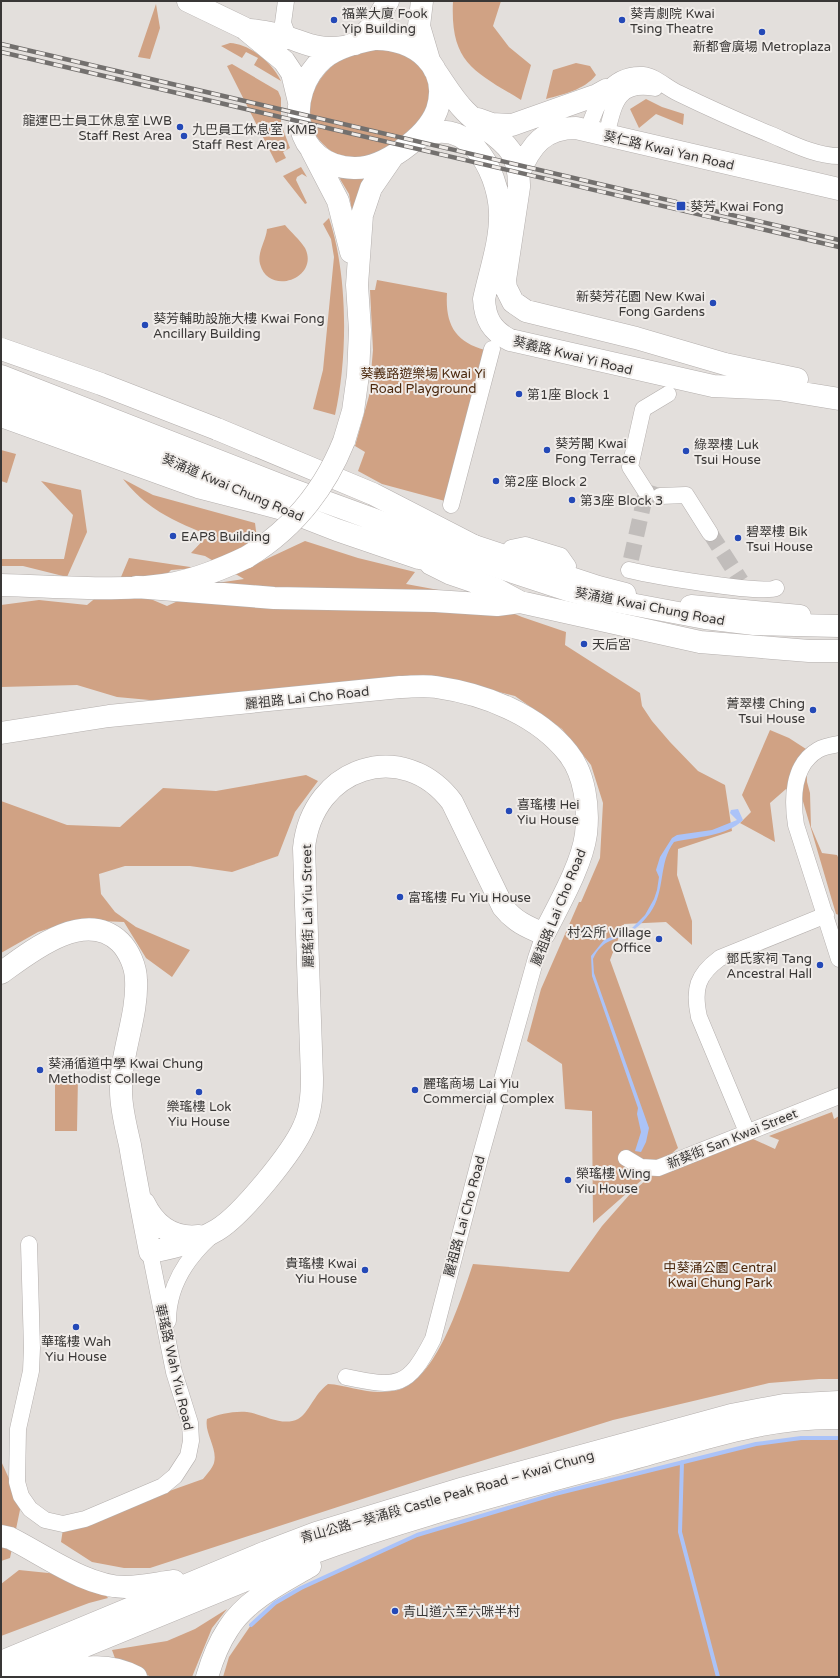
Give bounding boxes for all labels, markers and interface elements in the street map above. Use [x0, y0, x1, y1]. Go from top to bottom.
place label: 福業大廈 Fook Yip Building [342, 6, 428, 37]
place label: 葵青劇院 Kwai Tsing Theatre [630, 6, 715, 37]
marker: 福業大廈 Fook Yip Building [329, 15, 339, 25]
marker: 葵青劇院 Kwai Tsing Theatre [617, 15, 627, 25]
marker: 新都會廣場 Metroplaza [757, 27, 767, 37]
place label: 新都會廣場 Metroplaza [693, 39, 831, 55]
place label: 龍運巴士員工休息室 LWB Staff Rest Area [22, 113, 172, 144]
marker: 龍運巴士員工休息室 LWB Staff Rest Area [175, 122, 185, 132]
place label: 九巴員工休息室 KMB Staff Rest Area [192, 122, 317, 153]
street label: 葵仁路 Kwai Yan Road [602, 128, 736, 174]
marker: 九巴員工休息室 KMB Staff Rest Area [179, 131, 189, 141]
place label: 葵芳 Kwai Fong [690, 199, 784, 215]
marker: 葵芳 Kwai Fong [675, 200, 687, 212]
place label: 新葵芳花園 New Kwai Fong Gardens [576, 289, 705, 320]
marker: 新葵芳花園 New Kwai Fong Gardens [708, 298, 718, 308]
place label: 葵芳輔助設施大樓 Kwai Fong Ancillary Building [153, 311, 325, 342]
marker: 葵芳輔助設施大樓 Kwai Fong Ancillary Building [140, 320, 150, 330]
street label: 葵義路 Kwai Yi Road [511, 333, 634, 379]
park label: 葵義路遊樂場 Kwai Yi Road Playground [360, 366, 486, 397]
place label: 第1座 Block 1 [527, 387, 610, 403]
marker: 第1座 Block 1 [514, 389, 524, 399]
place label: 葵芳閣 Kwai Fong Terrace [555, 436, 636, 467]
place label: 綠翠樓 Luk Tsui House [694, 437, 761, 468]
marker: 葵芳閣 Kwai Fong Terrace [542, 445, 552, 455]
marker: 綠翠樓 Luk Tsui House [681, 446, 691, 456]
street label: 葵涌道 Kwai Chung Road [159, 451, 306, 525]
place label: 第2座 Block 2 [504, 474, 587, 490]
marker: 第2座 Block 2 [491, 476, 501, 486]
place label: 第3座 Block 3 [580, 493, 663, 509]
marker: 第3座 Block 3 [567, 495, 577, 505]
place label: 碧翠樓 Bik Tsui House [746, 524, 813, 555]
place label: EAP8 Building [181, 529, 270, 545]
marker: EAP8 Building [168, 531, 178, 541]
marker: 碧翠樓 Bik Tsui House [733, 533, 743, 543]
street label: 葵涌道 Kwai Chung Road [574, 585, 726, 629]
place label: 天后宮 [592, 637, 631, 653]
marker: 天后宮 [579, 639, 589, 649]
street label: 麗祖路 Lai Cho Road [244, 684, 370, 712]
place label: 菁翠樓 Ching Tsui House [726, 696, 805, 727]
marker: 菁翠樓 Ching Tsui House [808, 705, 818, 715]
place label: 喜瑤樓 Hei Yiu House [517, 797, 580, 828]
marker: 喜瑤樓 Hei Yiu House [504, 806, 514, 816]
street label: 麗瑤街 Lai Yiu Street [299, 844, 317, 968]
street label: 麗祖路 Lai Cho Road [528, 847, 590, 968]
place label: 富瑤樓 Fu Yiu House [408, 890, 531, 906]
marker: 富瑤樓 Fu Yiu House [395, 892, 405, 902]
place label: 村公所 Village Office [567, 925, 651, 956]
marker: 村公所 Village Office [654, 934, 664, 944]
place label: 鄧氏家祠 Tang Ancestral Hall [726, 951, 812, 982]
marker: 鄧氏家祠 Tang Ancestral Hall [815, 960, 825, 970]
place label: 葵涌循道中學 Kwai Chung Methodist College [48, 1056, 203, 1087]
marker: 葵涌循道中學 Kwai Chung Methodist College [35, 1065, 45, 1075]
place label: 麗瑤商場 Lai Yiu Commercial Complex [423, 1076, 554, 1107]
marker: 麗瑤商場 Lai Yiu Commercial Complex [410, 1085, 420, 1095]
marker: 樂瑤樓 Lok Yiu House [194, 1087, 204, 1097]
place label: 樂瑤樓 Lok Yiu House [167, 1099, 231, 1130]
street label: 新葵街 San Kwai Street [665, 1105, 800, 1172]
street label: 麗祖路 Lai Cho Road [441, 1154, 489, 1279]
place label: 榮瑤樓 Wing Yiu House [576, 1166, 651, 1197]
marker: 榮瑤樓 Wing Yiu House [563, 1175, 573, 1185]
place label: 貴瑤樓 Kwai Yiu House [285, 1256, 357, 1287]
park label: 中葵涌公園 Central Kwai Chung Park [664, 1260, 776, 1291]
marker: 貴瑤樓 Kwai Yiu House [360, 1265, 370, 1275]
street label: 華瑤路 Wah Yiu Road [152, 1303, 196, 1432]
marker: 華瑤樓 Wah Yiu House [71, 1322, 81, 1332]
place label: 華瑤樓 Wah Yiu House [41, 1334, 111, 1365]
street label: 青山公路－葵涌段 Castle Peak Road – Kwai Chung [299, 1447, 596, 1547]
place label: 青山道六至六咪半村 [403, 1604, 520, 1620]
marker: 青山道六至六咪半村 [390, 1606, 400, 1616]

